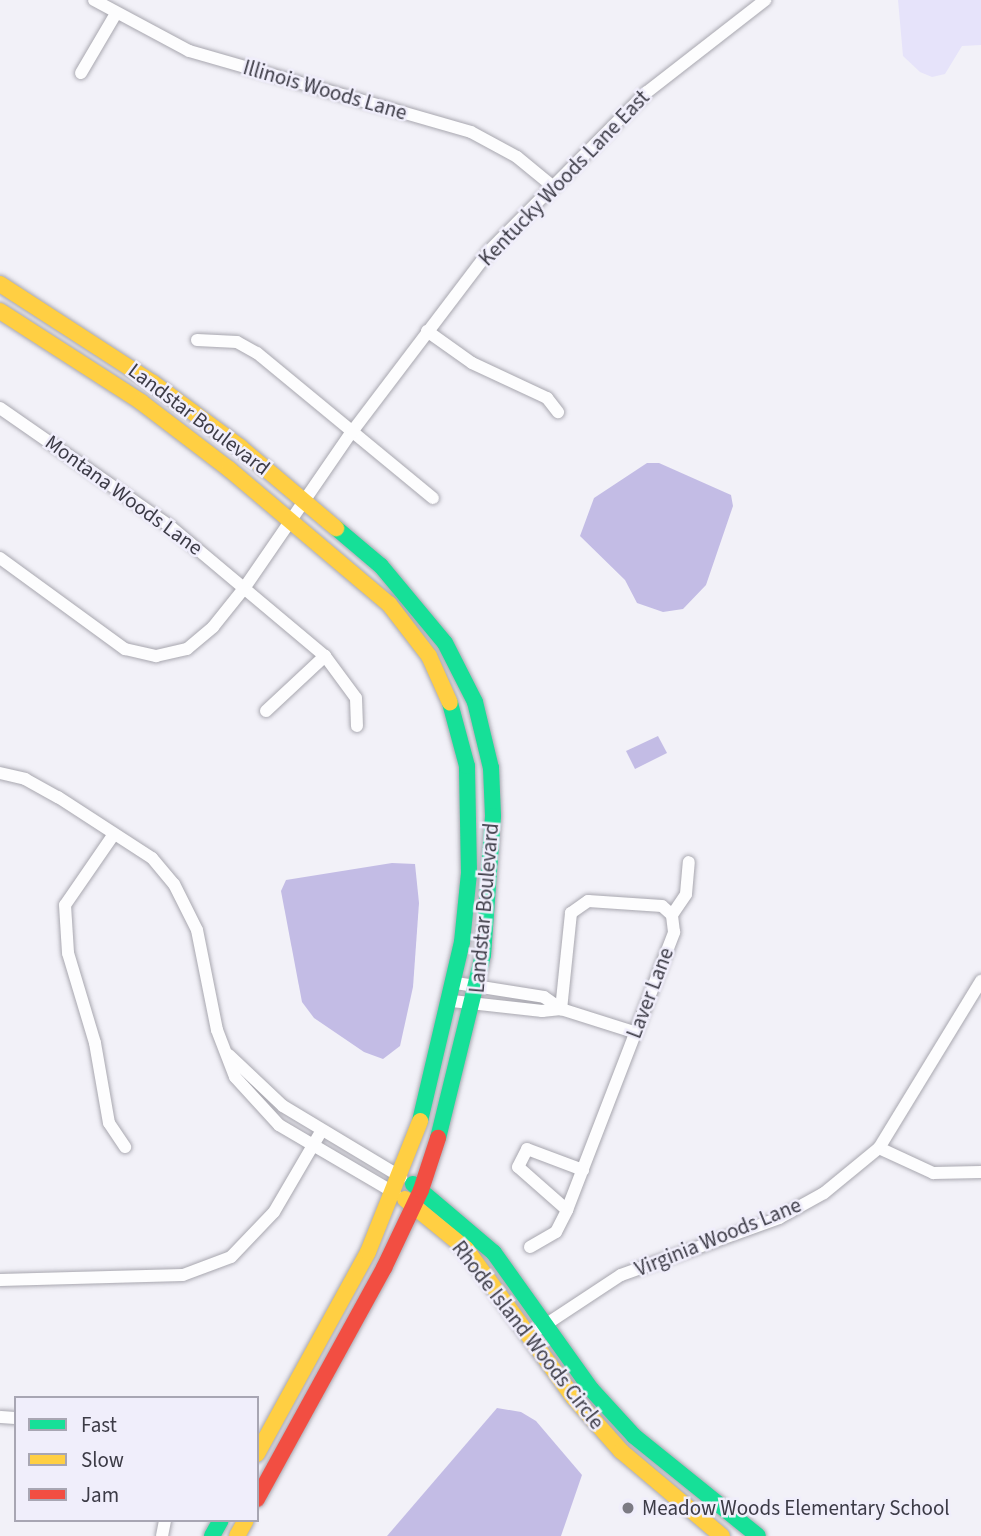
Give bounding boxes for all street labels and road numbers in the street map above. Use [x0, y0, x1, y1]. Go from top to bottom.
street label: Illinois Woods Lane [240, 55, 410, 125]
street label: Kentucky Woods Lane East [474, 85, 654, 271]
street label: Landstar Boulevard [123, 358, 275, 480]
street label: Montana Woods Lane [40, 429, 208, 561]
street label: Landstar Boulevard [464, 822, 504, 994]
street label: Laver Lane [621, 944, 679, 1042]
street label: Virginia Woods Lane [631, 1192, 805, 1282]
street label: Rhode Island Woods Circle [447, 1236, 609, 1434]

